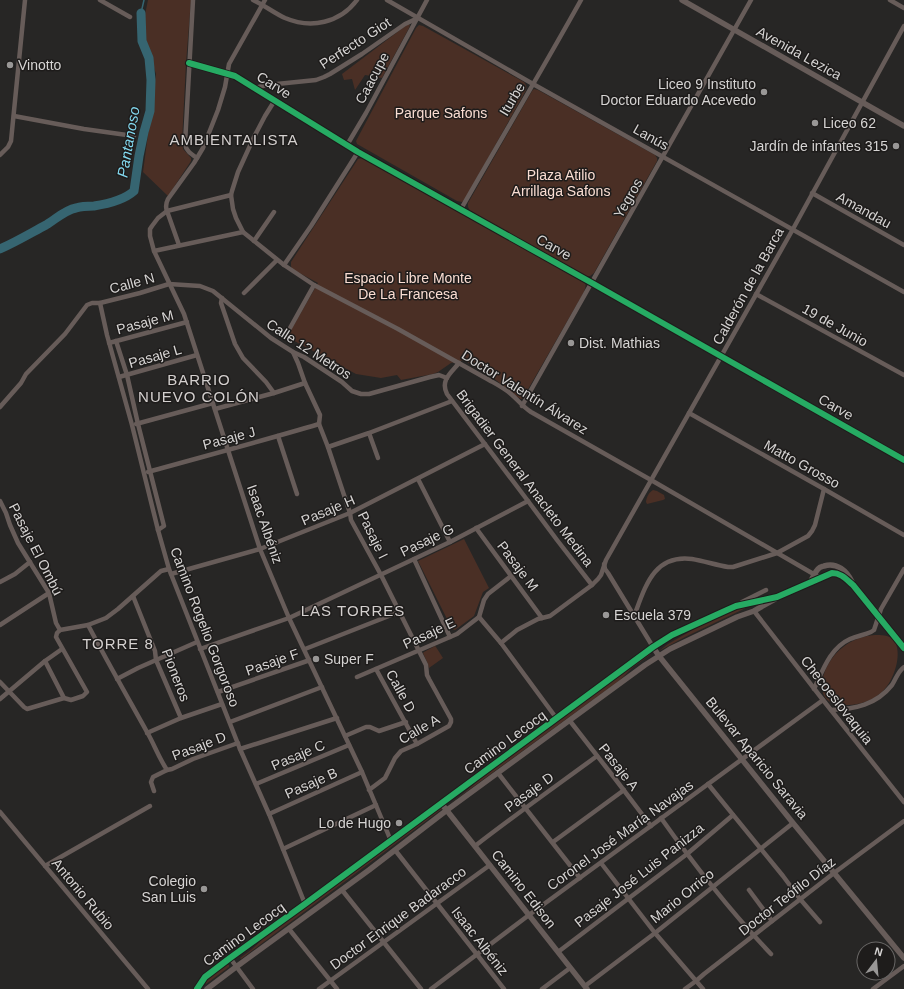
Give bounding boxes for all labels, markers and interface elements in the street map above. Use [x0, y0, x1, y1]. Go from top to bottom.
street label: Perfecto Giot [316, 14, 394, 72]
street label: Avenida Lezica [754, 23, 844, 83]
street label: Caacupe [352, 49, 392, 106]
place label: Vinotto [18, 57, 62, 73]
marker: Vinotto [5, 60, 15, 70]
street label: Carve [254, 68, 294, 102]
place label: Liceo 9 Instituto Doctor Eduardo Acevedo [600, 76, 756, 108]
street label: Iturbe [496, 79, 528, 118]
marker: Liceo 9 Instituto Doctor Eduardo Acevedo [759, 87, 769, 97]
water label: Pantanoso [113, 105, 143, 179]
park label: Parque Safons [395, 105, 487, 121]
place label: Liceo 62 [823, 115, 876, 131]
marker: Liceo 62 [810, 118, 820, 128]
street label: Lanús [630, 121, 672, 153]
district label: AMBIENTALISTA [169, 131, 299, 148]
place label: Jardín de infantes 315 [749, 138, 888, 154]
marker: Jardín de infantes 315 [891, 141, 901, 151]
park label: Plaza Atilio Arrillaga Safons [512, 167, 610, 199]
street label: Yegros [610, 175, 646, 221]
street label: Amandau [834, 188, 894, 232]
street label: Calderón de la Barca [709, 224, 787, 347]
street label: Carve [534, 231, 574, 263]
street label: Calle N [108, 269, 156, 297]
park label: Espacio Libre Monte De La Francesa [344, 270, 472, 302]
street label: 19 de Junio [799, 300, 871, 350]
street label: Pasaje M [115, 307, 175, 337]
street label: Calle 12 Metros [264, 316, 354, 382]
place label: Dist. Mathias [579, 335, 660, 351]
marker: Dist. Mathias [566, 338, 576, 348]
street label: Pasaje L [127, 341, 184, 371]
street label: Doctor Valentín Álvarez [459, 347, 591, 437]
district label: BARRIO NUEVO COLÓN [138, 371, 260, 405]
street label: Brigadier General Anacleto Medina [453, 386, 597, 570]
street label: Carve [816, 391, 856, 423]
street label: Pasaje J [201, 423, 257, 453]
street label: Matto Grosso [761, 437, 843, 491]
street label: Isaac Albéniz [244, 482, 286, 566]
street label: Pasaje H [299, 492, 357, 528]
street label: Pasaje El Ombú [6, 500, 66, 598]
street label: Pasaje I [355, 509, 391, 561]
street label: Pasaje G [398, 520, 456, 560]
street label: Pasaje M [494, 538, 542, 594]
street label: Camino Rogelio Gorgoroso [167, 545, 243, 709]
district label: LAS TORRES [301, 602, 405, 619]
place label: Escuela 379 [614, 607, 691, 623]
marker: Escuela 379 [601, 610, 611, 620]
street label: Pasaje E [400, 614, 458, 652]
district label: TORRE 8 [82, 635, 154, 652]
street label: Pasaje F [243, 645, 301, 679]
street label: Pioneros [159, 646, 193, 704]
place label: Super F [324, 651, 374, 667]
street label: Checoeslovaquia [798, 653, 876, 747]
marker: Super F [311, 654, 321, 664]
street label: Calle D [383, 667, 419, 715]
street label: Bulevar Aparicio Saravia [703, 694, 811, 822]
street label: Camino Lecocq [461, 707, 549, 777]
street label: Calle A [396, 711, 443, 747]
street label: Pasaje D [170, 728, 228, 764]
street label: Pasaje C [269, 737, 327, 773]
street label: Pasaje A [596, 740, 643, 794]
street label: Pasaje B [282, 764, 340, 802]
street label: Pasaje D [501, 769, 557, 815]
street label: Coronel José María Navajas [544, 777, 696, 893]
place label: Lo de Hugo [319, 815, 391, 831]
marker: Lo de Hugo [394, 818, 404, 828]
street label: Pasaje José Luis Panizza [571, 819, 707, 930]
street label: Camino Edison [488, 847, 560, 931]
street label: Doctor Teófilo Díaz [736, 853, 838, 939]
street label: Antonio Rubio [49, 855, 118, 933]
street label: Doctor Enrique Badaracco [327, 863, 469, 973]
street label: Mario Orrico [647, 865, 717, 926]
place label: Colegio San Luis [142, 873, 196, 905]
marker: Colegio San Luis [199, 884, 209, 894]
street label: Camino Lecocq [200, 899, 288, 969]
street label: Isaac Albéniz [448, 904, 512, 978]
north arrow [856, 941, 896, 981]
text: N [873, 945, 884, 958]

